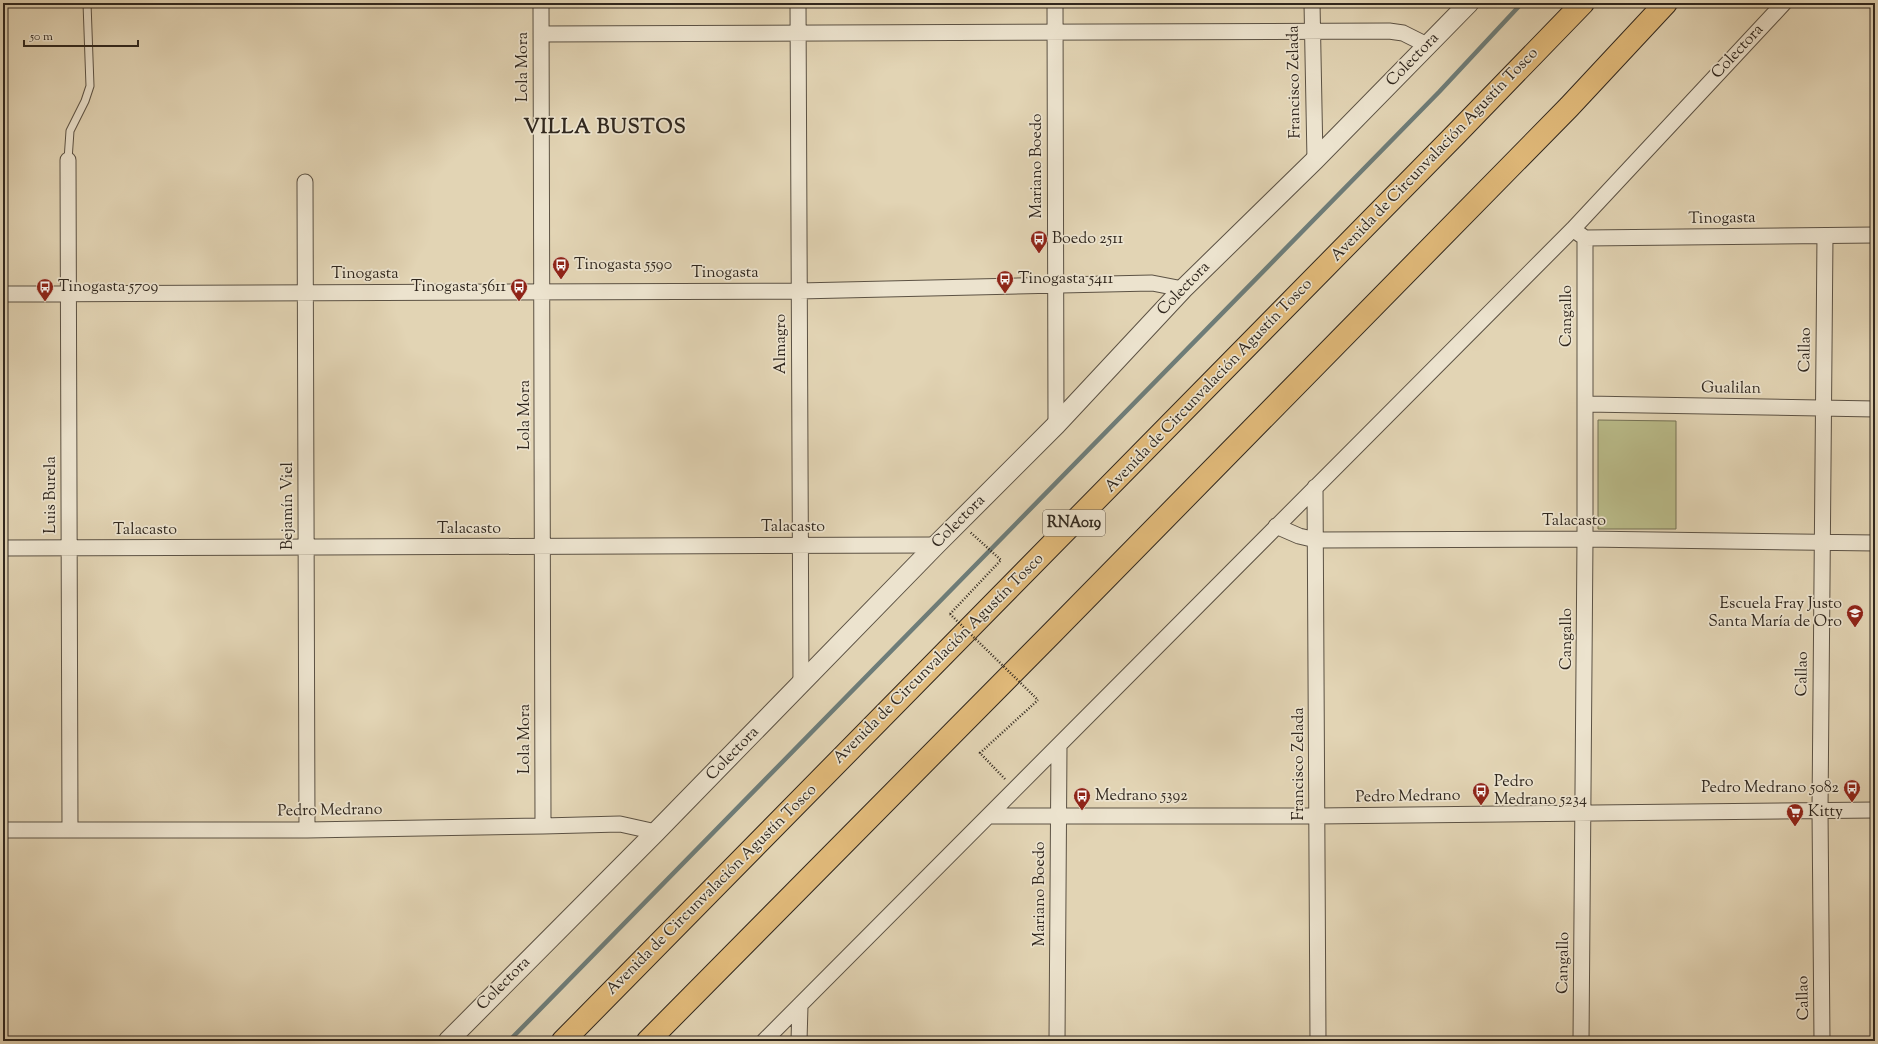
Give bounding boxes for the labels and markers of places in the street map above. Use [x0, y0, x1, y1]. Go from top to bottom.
place label: Boedo 2511 [1052, 228, 1124, 251]
bus stop icon: Boedo 2511 [1029, 229, 1049, 254]
place label: Tinogasta 5590 [574, 254, 672, 277]
bus stop icon: Tinogasta 5590 [551, 255, 571, 280]
place label: Tinogasta 5411 [1018, 268, 1114, 291]
bus stop icon: Tinogasta 5411 [995, 269, 1015, 294]
place label: Tinogasta 5709 [58, 276, 158, 299]
place label: Tinogasta 5611 [411, 276, 507, 299]
bus stop icon: Tinogasta 5709 [35, 277, 55, 302]
bus stop icon: Tinogasta 5611 [509, 277, 529, 302]
place label: Escuela Fray Justo Santa María de Oro [1708, 593, 1842, 634]
school or university icon: Escuela Fray Justo Santa María de Oro [1845, 603, 1865, 628]
place label: Pedro Medrano 5234 [1494, 771, 1587, 812]
place label: Pedro Medrano 5082 [1701, 777, 1840, 800]
bus stop icon: Pedro Medrano 5082 [1842, 778, 1862, 803]
bus stop icon: Pedro Medrano 5234 [1471, 781, 1491, 806]
place label: Medrano 5392 [1095, 785, 1188, 808]
bus stop icon: Medrano 5392 [1072, 786, 1092, 811]
place label: Kitty [1808, 801, 1843, 824]
supermarket icon: Kitty [1785, 802, 1805, 827]

